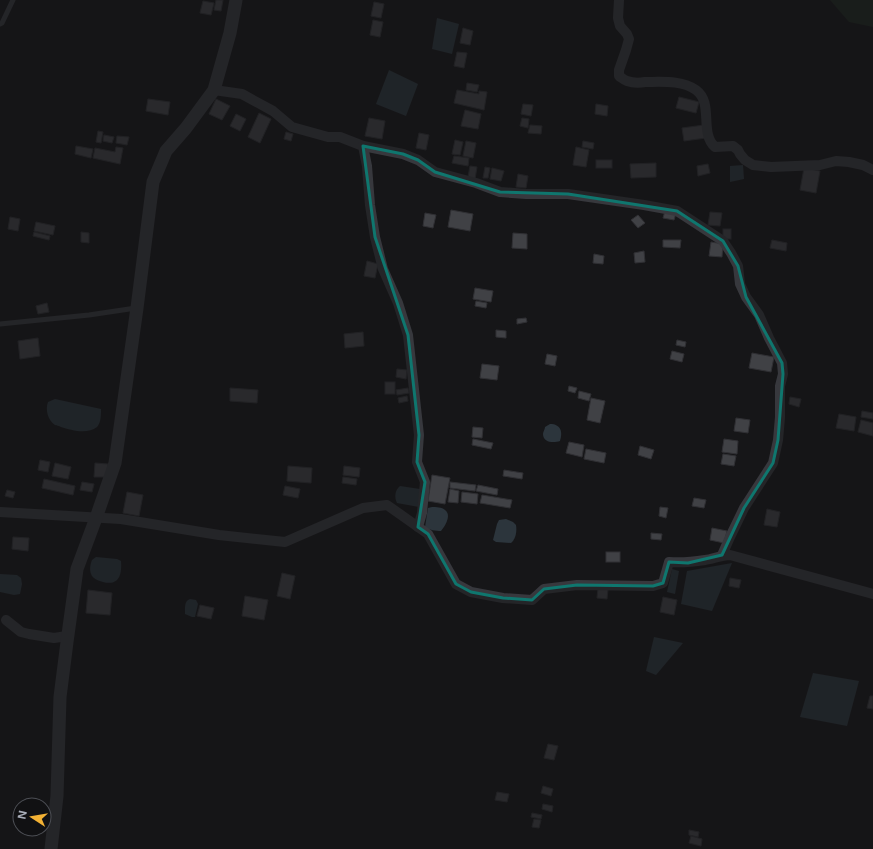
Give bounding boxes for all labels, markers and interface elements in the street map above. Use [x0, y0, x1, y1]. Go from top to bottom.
north arrow [12, 797, 52, 837]
text: N [14, 809, 30, 820]

